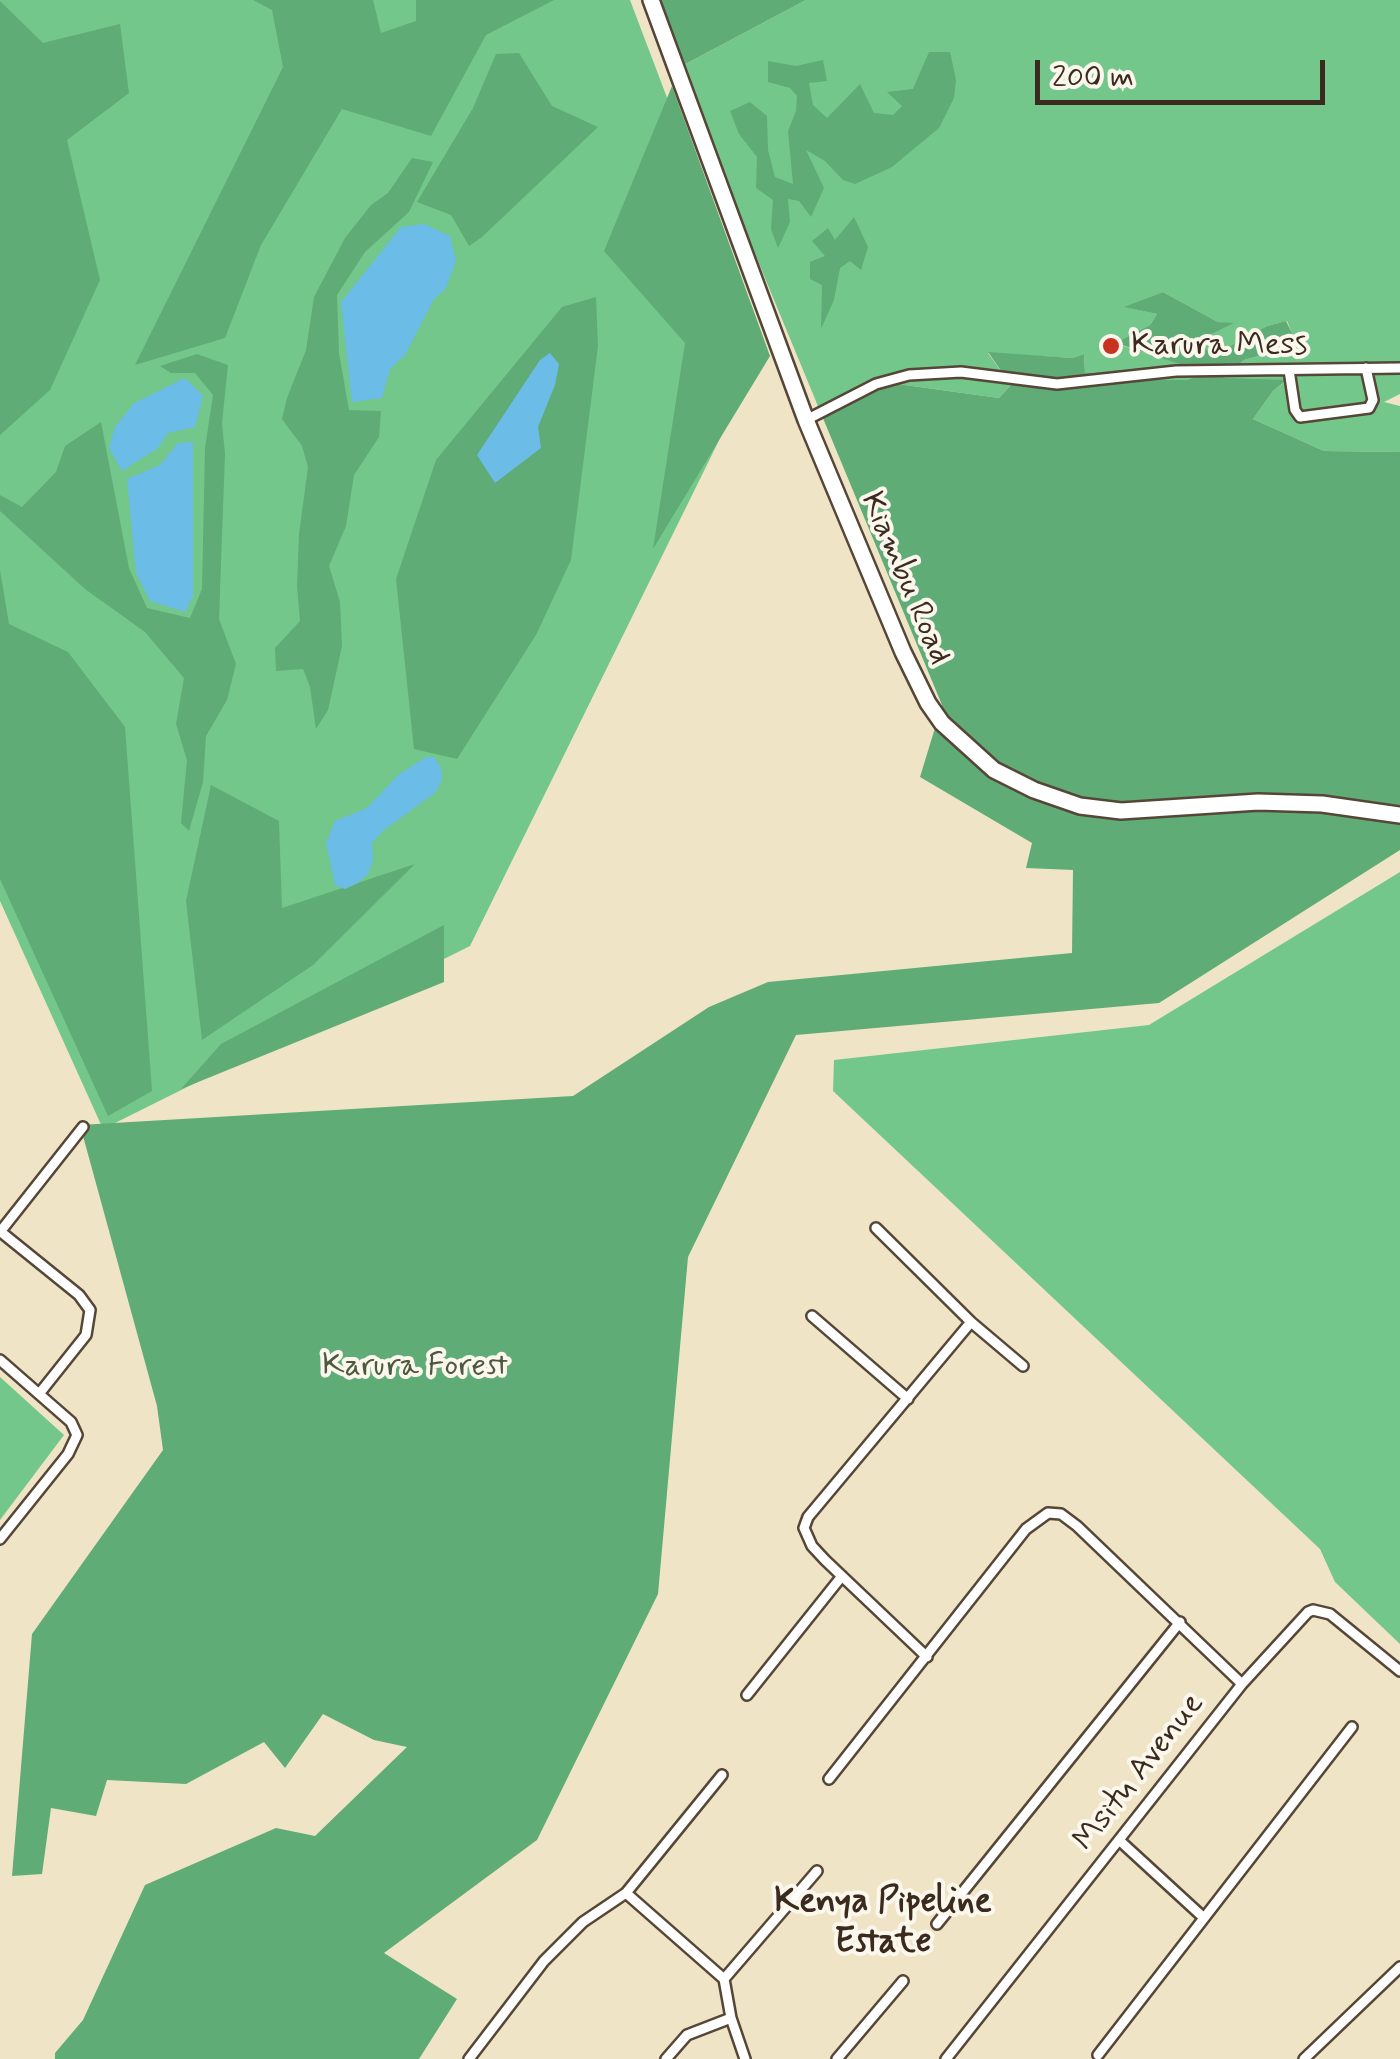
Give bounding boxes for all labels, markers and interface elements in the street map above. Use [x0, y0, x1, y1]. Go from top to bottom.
scale bar [1040, 40, 1330, 102]
text: 200 m [1052, 58, 1134, 97]
place label: Karura Mess [1131, 327, 1307, 365]
marker: Karura Mess [1100, 335, 1122, 357]
street label: Kiambu Road [850, 487, 958, 671]
park label: Karura Forest [322, 1348, 508, 1386]
street label: Msitu Avenue [1067, 1687, 1213, 1859]
district label: Kenya Pipeline Estate [774, 1883, 992, 1965]

